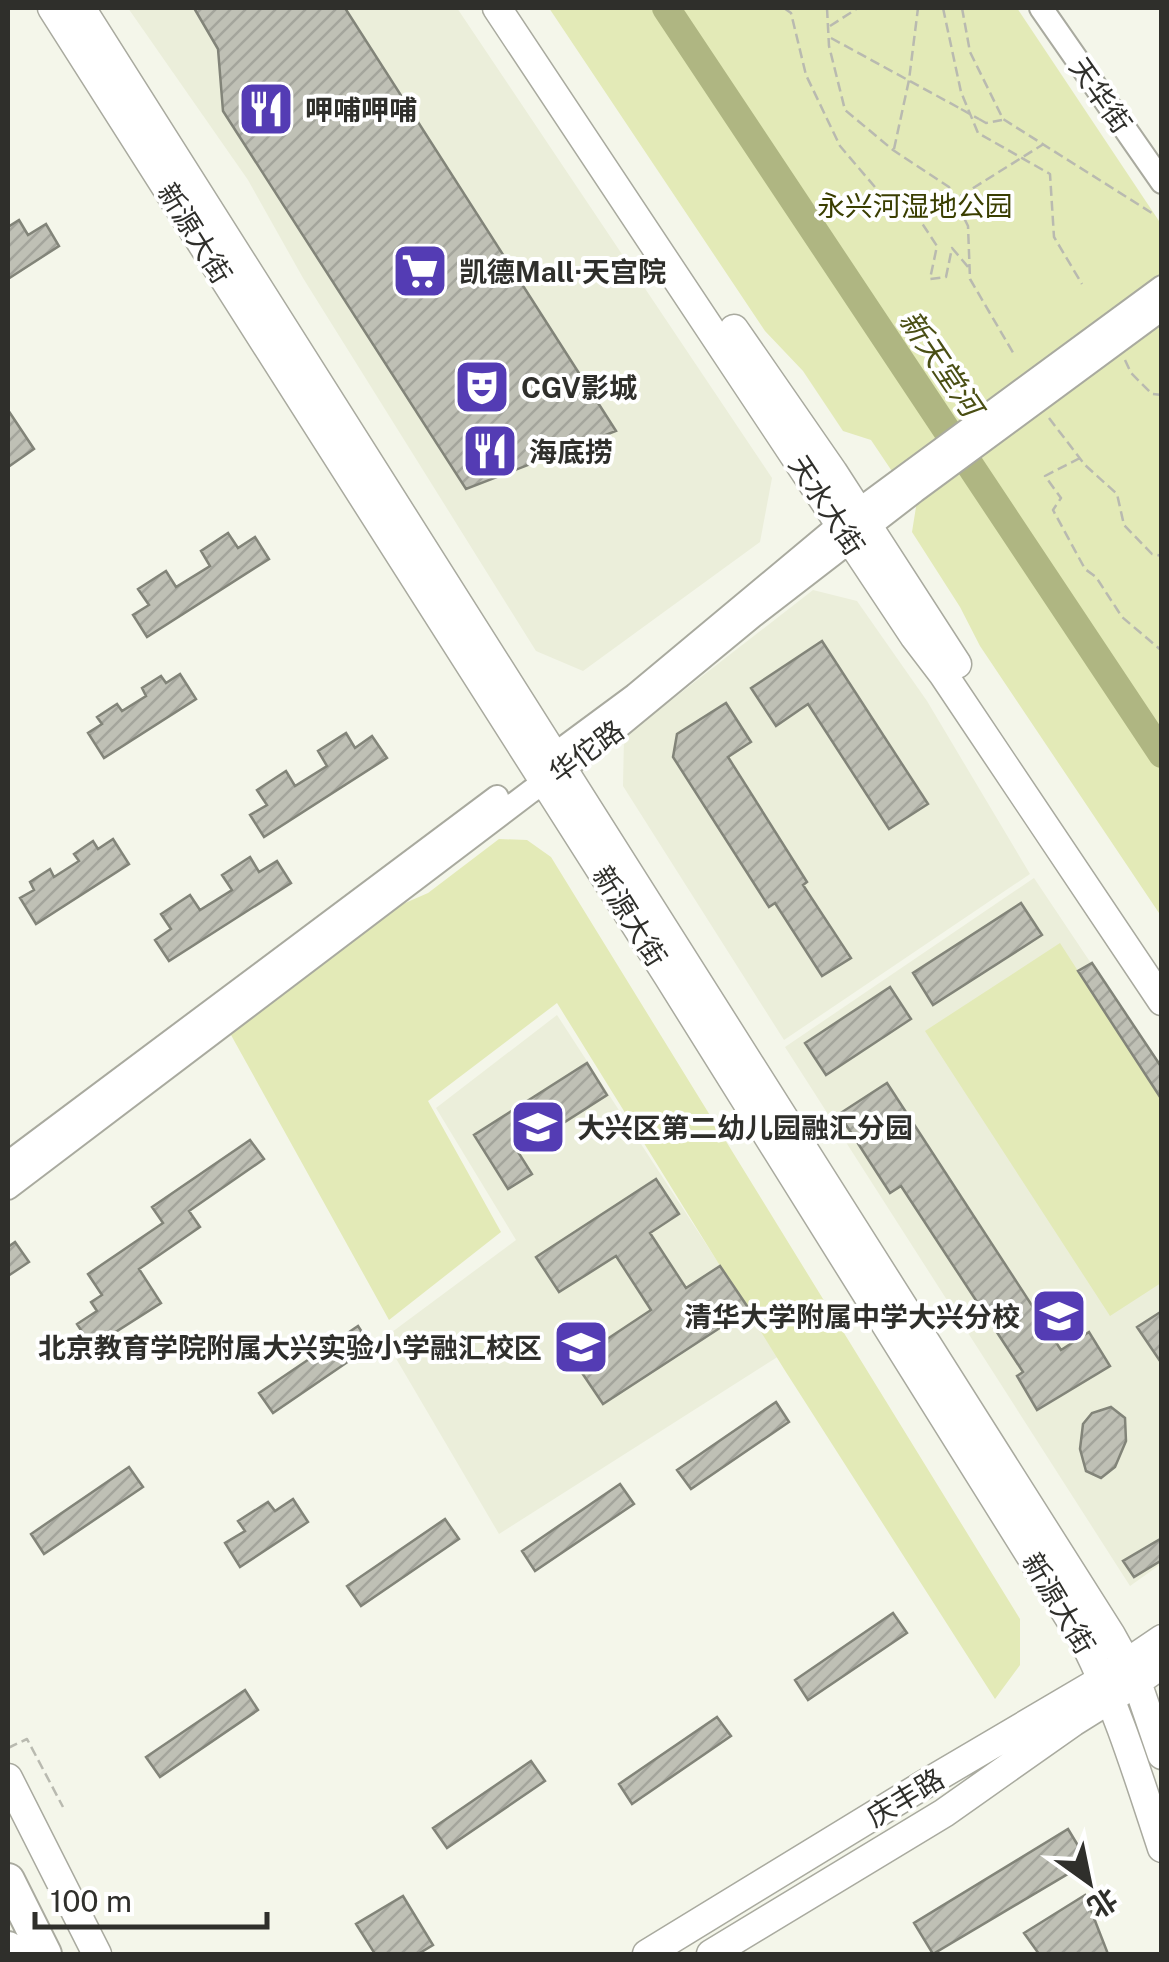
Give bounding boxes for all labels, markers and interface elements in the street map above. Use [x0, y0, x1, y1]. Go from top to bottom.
street label: 天华街 [1063, 51, 1139, 139]
restaurant icon: 呷哺呷哺 [236, 79, 296, 139]
place label: 呷哺呷哺 [305, 93, 417, 126]
street label: 新源大街 [151, 177, 239, 289]
park label: 永兴河湿地公园 [817, 189, 1013, 222]
supermarket icon: 凯德Mall·天宫院 [390, 241, 450, 301]
place label: 凯德Mall·天宫院 [459, 255, 666, 288]
water label: 新天堂河 [893, 303, 992, 427]
theatre icon: CGV影城 [452, 357, 512, 417]
place label: CGV影城 [521, 371, 637, 404]
restaurant icon: 海底捞 [460, 421, 520, 481]
place label: 海底捞 [529, 435, 613, 468]
street label: 天水大街 [783, 449, 871, 561]
street label: 华佗路 [542, 713, 630, 789]
street label: 新源大街 [586, 860, 674, 972]
school or university icon: 大兴区第二幼儿园融汇分园 [508, 1097, 568, 1157]
place label: 大兴区第二幼儿园融汇分园 [577, 1111, 913, 1144]
school or university icon: 清华大学附属中学大兴分校 [1029, 1286, 1089, 1346]
place label: 清华大学附属中学大兴分校 [684, 1300, 1020, 1333]
school or university icon: 北京教育学院附属大兴实验小学融汇校区 [551, 1317, 611, 1377]
place label: 北京教育学院附属大兴实验小学融汇校区 [38, 1331, 542, 1364]
street label: 新源大街 [1016, 1546, 1102, 1660]
street label: 庆丰路 [860, 1761, 950, 1833]
north arrow [1039, 1832, 1139, 1932]
scale bar [35, 1867, 268, 1929]
text: 北 [1082, 1882, 1124, 1925]
text: 100 m [50, 1883, 132, 1919]

